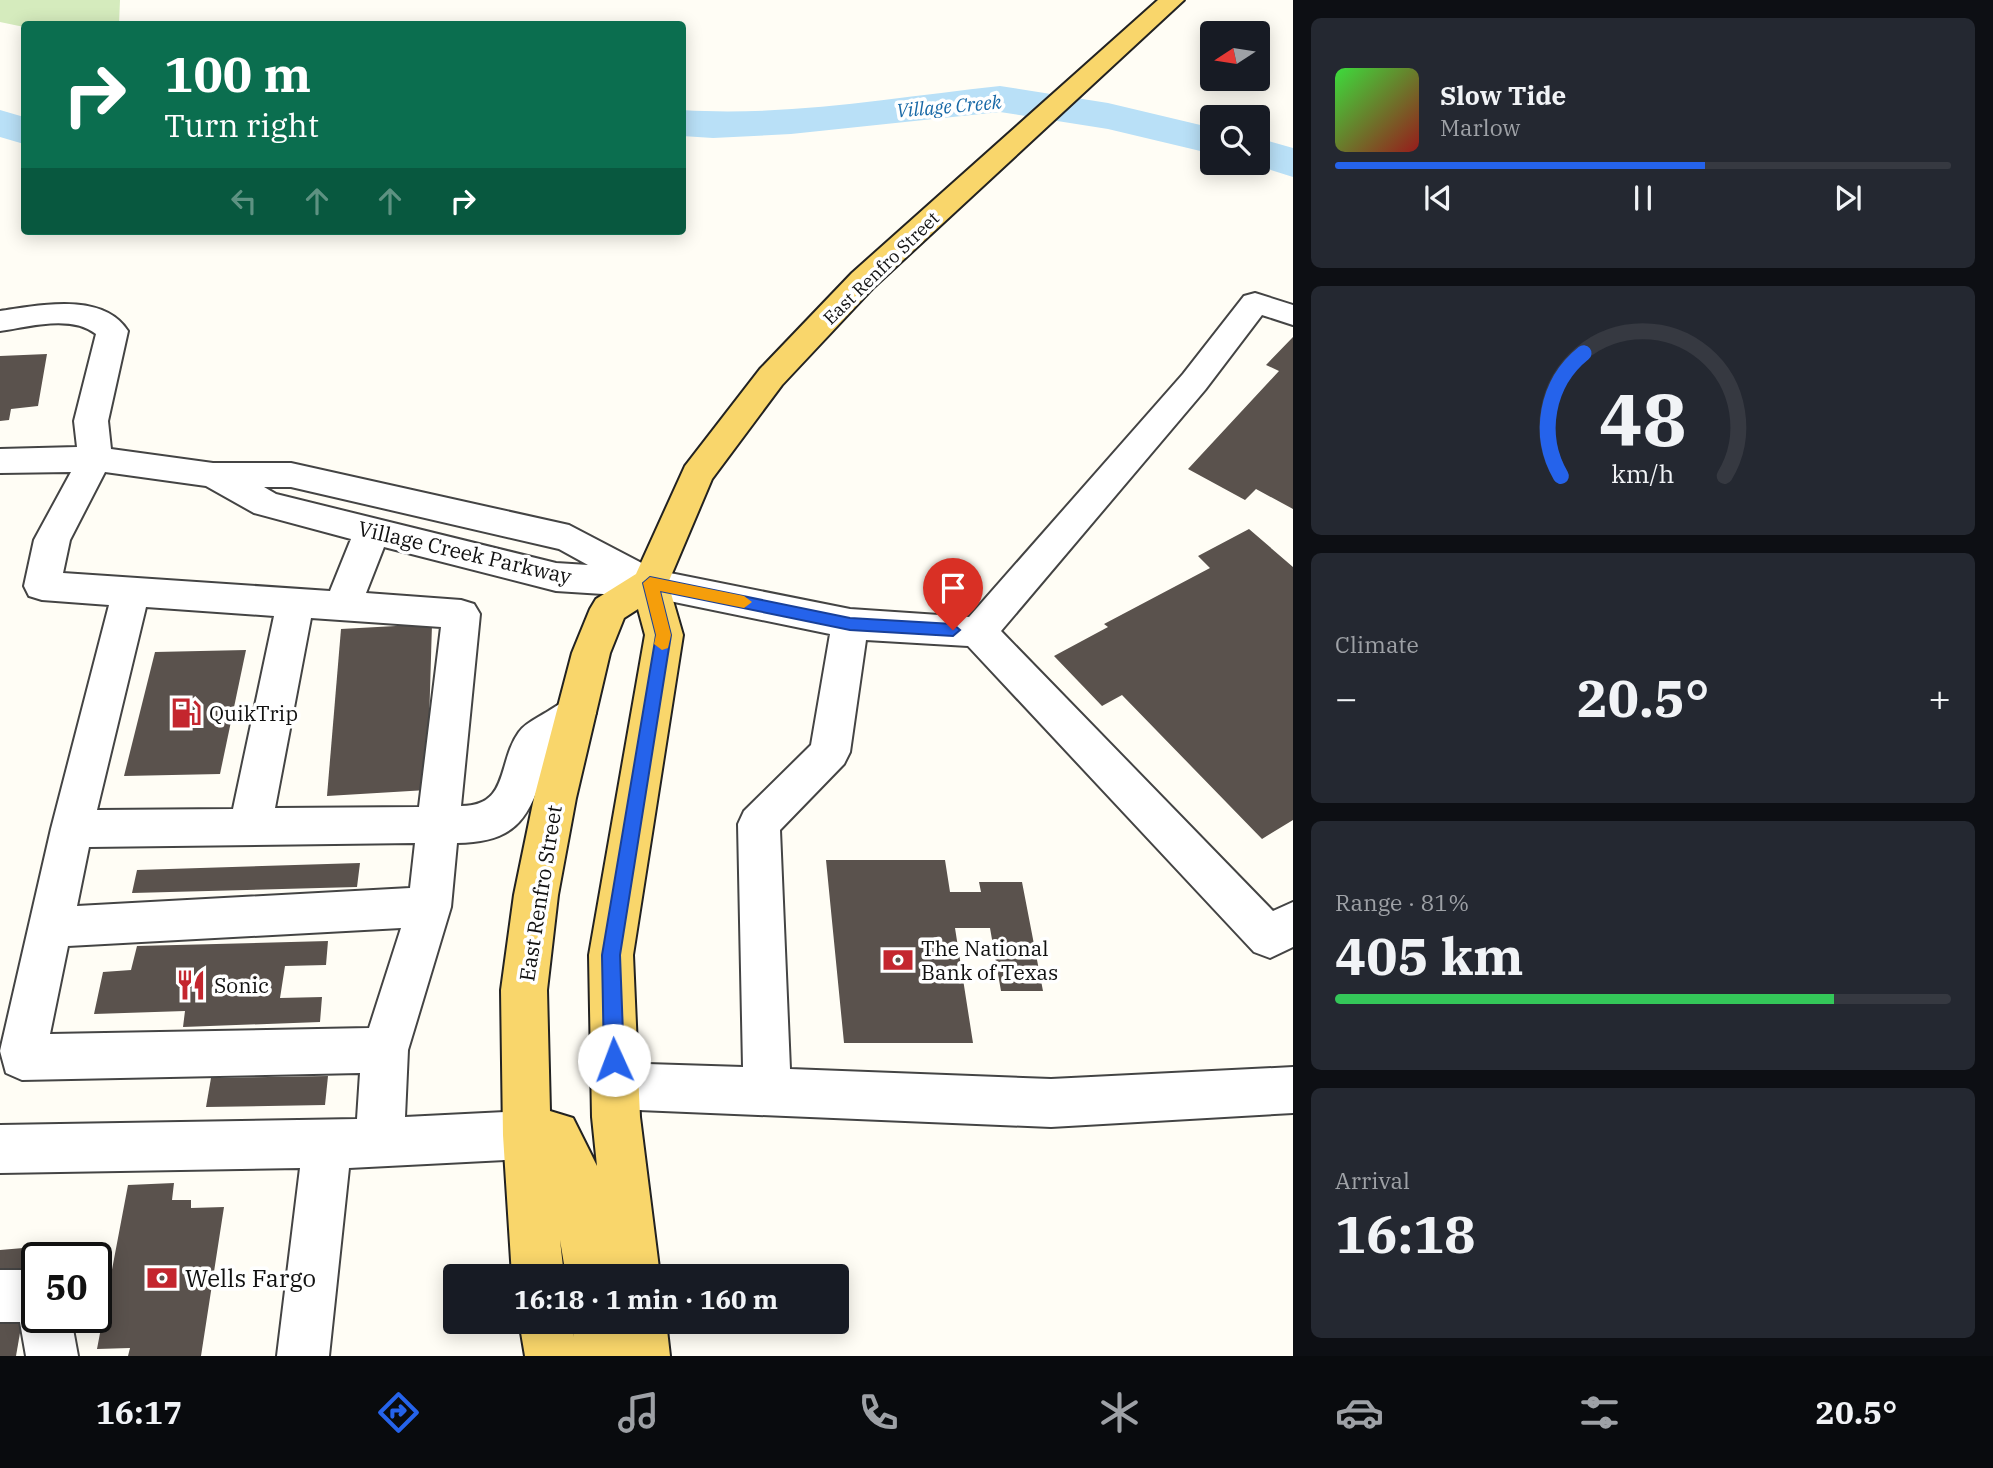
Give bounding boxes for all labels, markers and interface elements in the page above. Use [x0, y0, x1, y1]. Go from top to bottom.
north arrow [1200, 21, 1270, 91]
map controls [1200, 21, 1270, 175]
text: 100 m [164, 42, 311, 105]
icon: right [49, 49, 140, 140]
text: Slow Tide [1440, 78, 1566, 112]
water label: Village Creek [895, 89, 1003, 123]
text: Turn right [164, 104, 319, 146]
button: search [1200, 105, 1270, 175]
text: Marlow [1440, 112, 1520, 142]
icon: previous [1419, 179, 1457, 217]
icon: pause [1624, 179, 1662, 217]
icon: next [1829, 179, 1867, 217]
icon: left [225, 182, 263, 220]
icon: ahead [298, 182, 336, 220]
icon: ahead [371, 182, 409, 220]
icon: right [444, 182, 482, 220]
street label: East Renfro Street [818, 207, 944, 329]
text: 48 [1599, 372, 1687, 467]
text: km/h [1611, 457, 1675, 490]
street label: Village Creek Parkway [356, 514, 575, 590]
pin [923, 558, 983, 630]
icon: arrive [934, 569, 972, 607]
text: Climate [1335, 629, 1419, 659]
text: 20.5° [1577, 664, 1709, 731]
text: − [1335, 673, 1358, 722]
text: + [1928, 673, 1951, 722]
fuel station icon: QuikTrip [169, 696, 203, 730]
place label: QuikTrip [209, 699, 298, 727]
street label: East Renfro Street [512, 803, 568, 983]
text: Range · 81% [1335, 887, 1469, 917]
text: 405 km [1335, 922, 1524, 989]
place label: The National Bank of Texas [921, 934, 1058, 986]
bank icon: The National Bank of Texas [881, 943, 915, 977]
restaurant icon: Sonic [174, 968, 208, 1002]
place label: Sonic [214, 971, 269, 999]
position arrow [577, 1023, 651, 1097]
text: Arrival [1335, 1165, 1410, 1195]
text: 16:18 [1335, 1200, 1476, 1267]
speed limit sign: 50 [21, 1242, 112, 1333]
bank icon: Wells Fargo [145, 1261, 179, 1295]
place label: Wells Fargo [185, 1262, 316, 1294]
text: 16:18 · 1 min · 160 m [514, 1282, 778, 1316]
icon: directions [374, 1388, 423, 1437]
icon: music [614, 1388, 663, 1437]
icon: phone [854, 1388, 903, 1437]
icon: climate [1095, 1388, 1144, 1437]
icon: car [1335, 1388, 1384, 1437]
icon: filters [1575, 1388, 1624, 1437]
text: 16:17 [96, 1391, 182, 1433]
text: 20.5° [1816, 1391, 1897, 1433]

